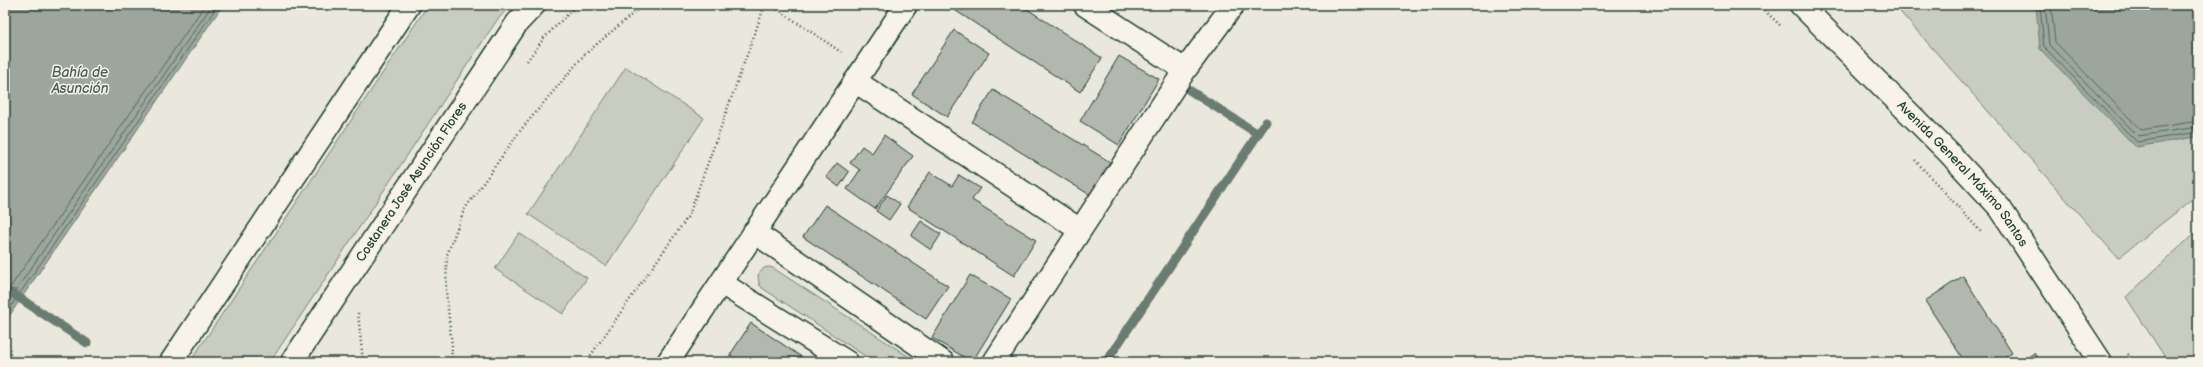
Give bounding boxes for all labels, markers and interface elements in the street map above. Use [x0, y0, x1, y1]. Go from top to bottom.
water label: Bahía de Asunción [50, 64, 109, 97]
street label: Avenida General Máximo Santos [1894, 98, 2032, 250]
street label: Costanera José Asunción Flores [353, 99, 471, 265]

